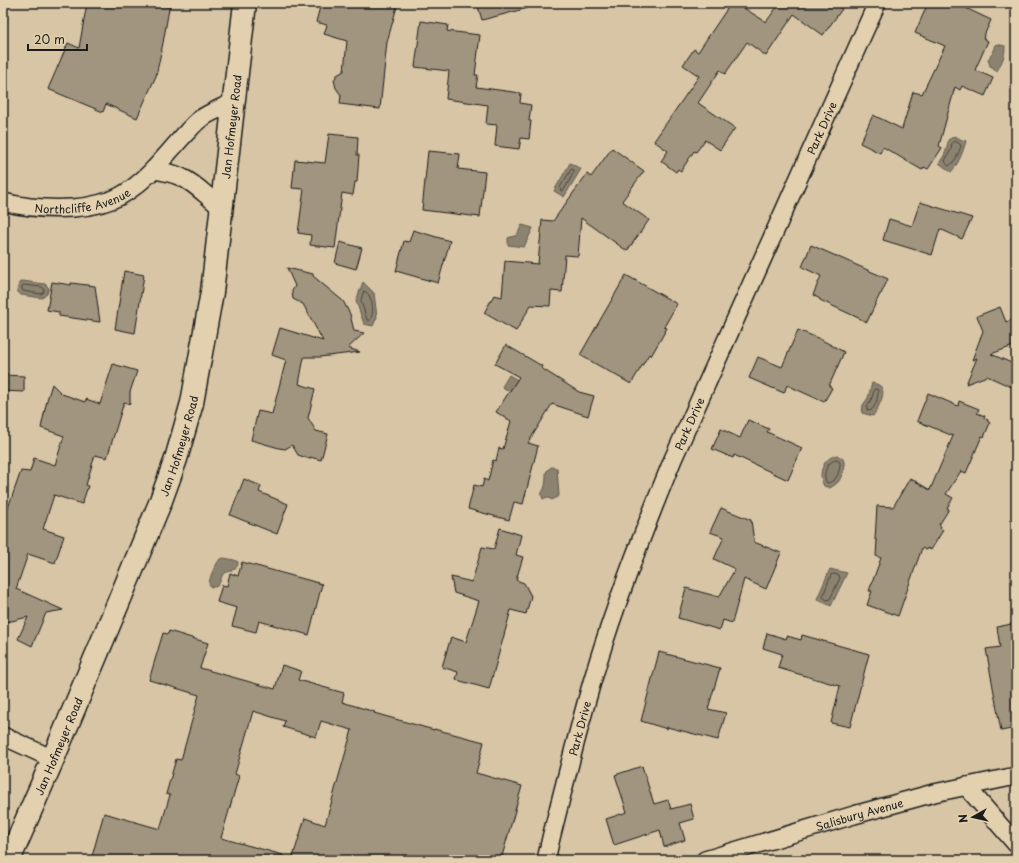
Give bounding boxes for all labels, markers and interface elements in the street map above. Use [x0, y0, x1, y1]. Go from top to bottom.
scale bar [28, 26, 87, 52]
text: 20 m [34, 30, 65, 48]
street label: Jan Hofmeyer Road [217, 74, 245, 180]
street label: Park Drive [802, 99, 840, 157]
street label: Northcliffe Avenue [34, 183, 134, 217]
street label: Jan Hofmeyer Road [155, 394, 202, 498]
street label: Park Drive [670, 394, 708, 453]
street label: Jan Hofmeyer Road [30, 695, 86, 798]
street label: Park Drive [564, 699, 595, 757]
street label: Salisbury Avenue [813, 793, 905, 835]
north arrow [953, 797, 993, 837]
text: N [954, 813, 972, 824]

